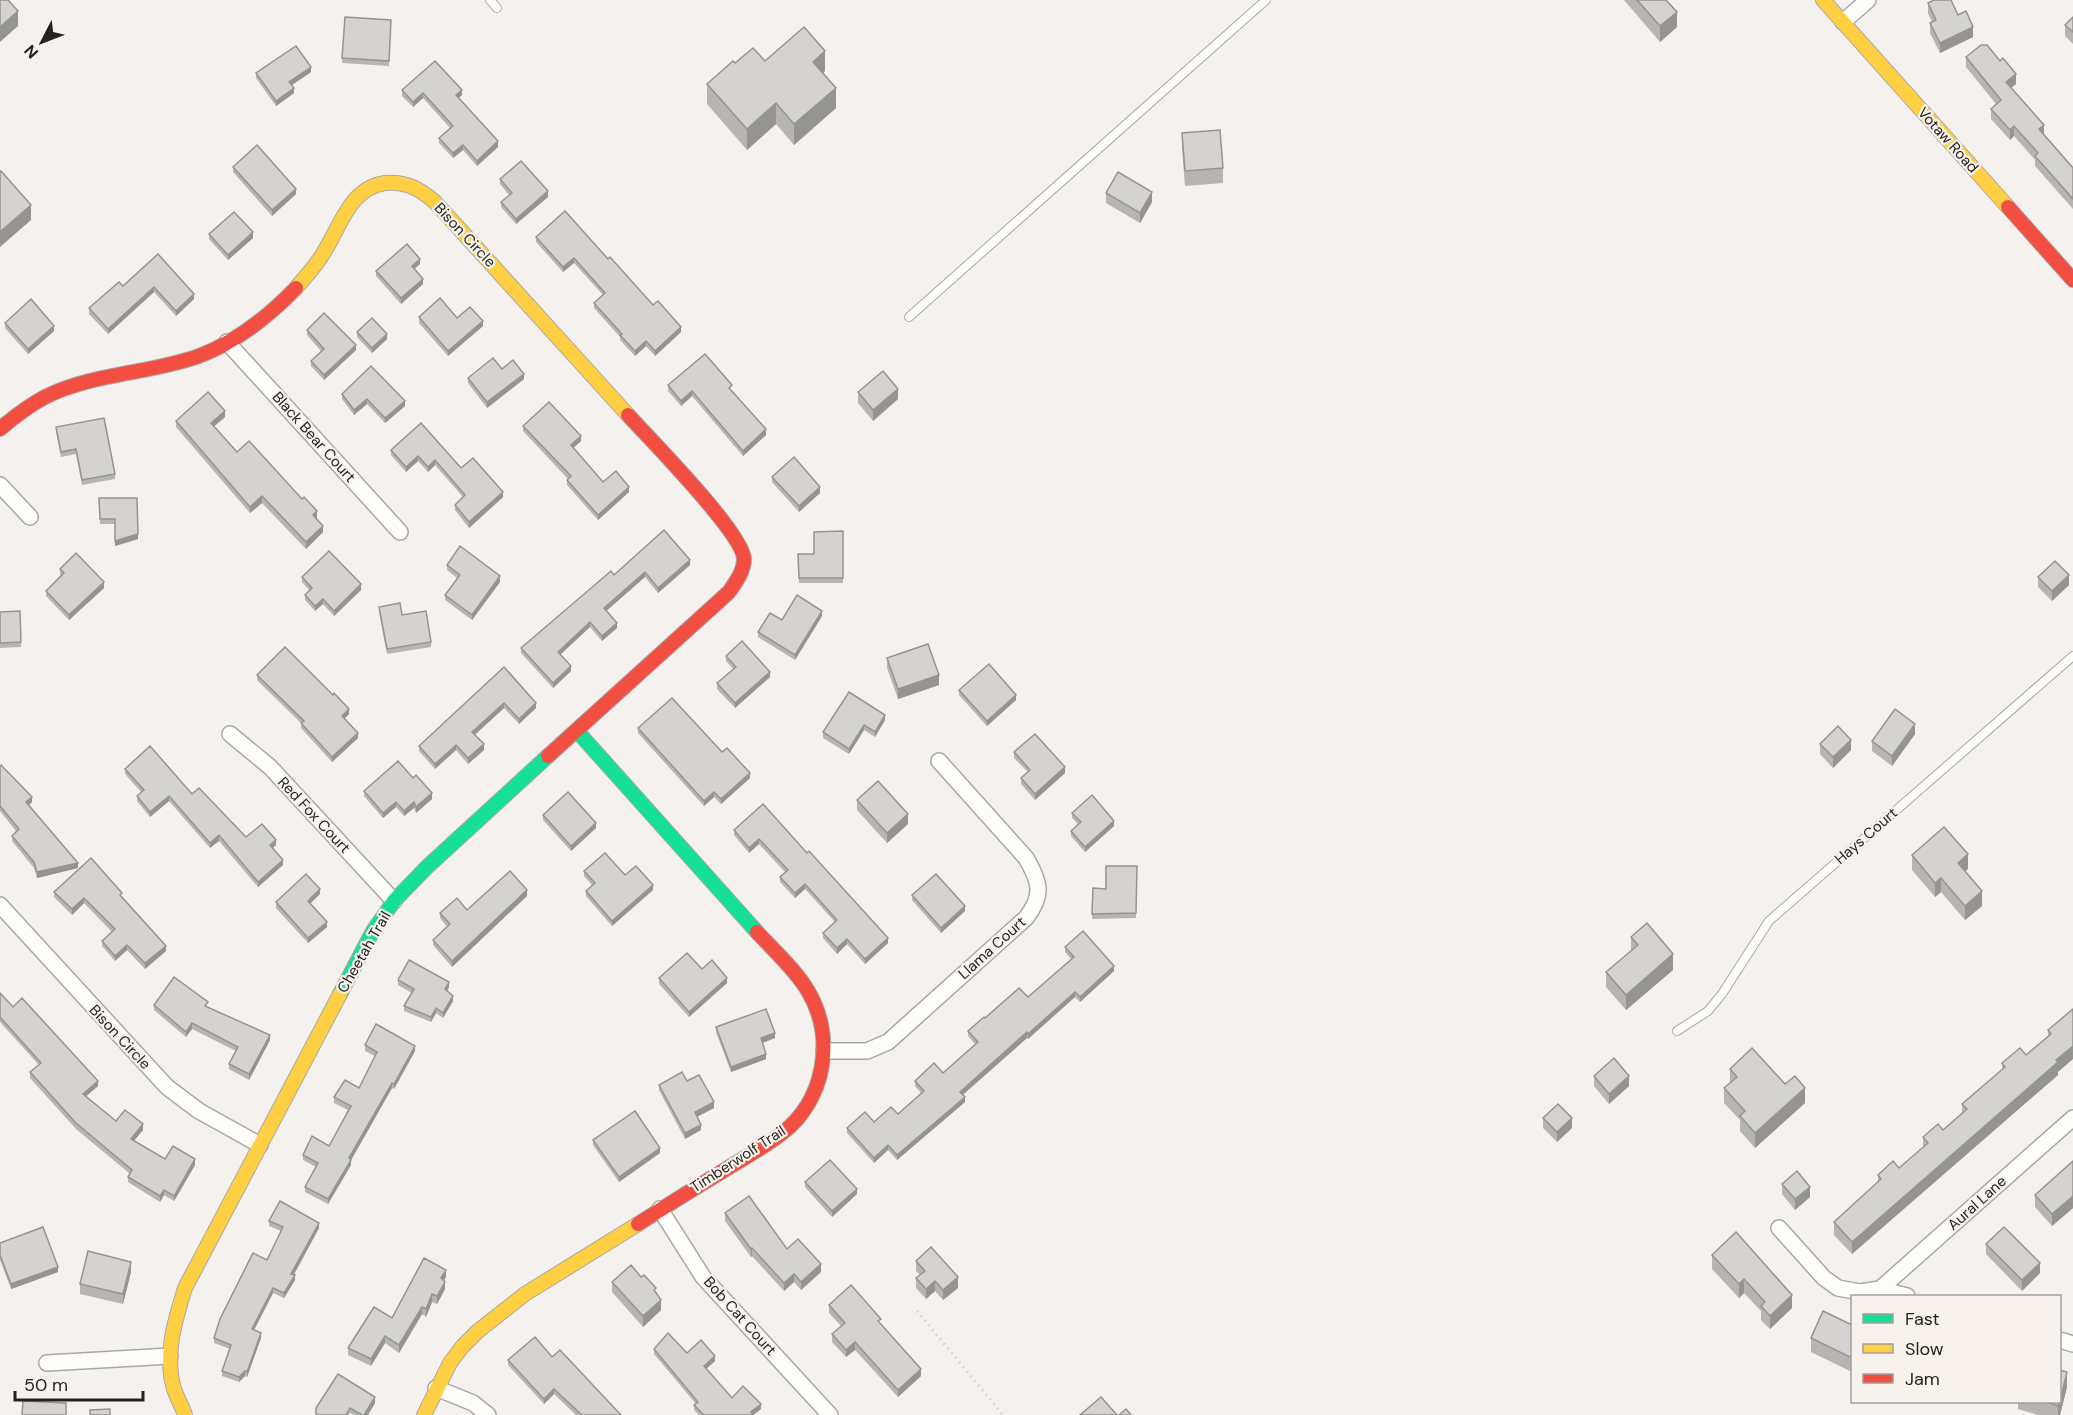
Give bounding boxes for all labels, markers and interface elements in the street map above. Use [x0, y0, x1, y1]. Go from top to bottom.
north arrow [12, 12, 72, 72]
text: N [20, 40, 43, 63]
street label: Votaw Road [1913, 103, 1983, 177]
street label: Bison Circle [430, 198, 500, 272]
street label: Black Bear Court [268, 387, 360, 487]
street label: Red Fox Court [273, 772, 355, 858]
street label: Hays Court [1830, 803, 1902, 869]
street label: Cheetah Trail [333, 908, 395, 996]
street label: Llama Court [954, 912, 1030, 984]
street label: Bison Circle [85, 1000, 155, 1074]
street label: Timberwolf Trail [687, 1121, 789, 1197]
street label: Aural Lane [1943, 1171, 2011, 1235]
street label: Bob Cat Court [699, 1272, 781, 1360]
legend [1851, 1295, 2061, 1403]
text: Fast [1905, 1307, 1940, 1331]
text: Slow [1905, 1337, 1944, 1361]
scale bar [15, 1364, 142, 1402]
text: Jam [1905, 1367, 1940, 1391]
text: 50 m [24, 1373, 68, 1397]

